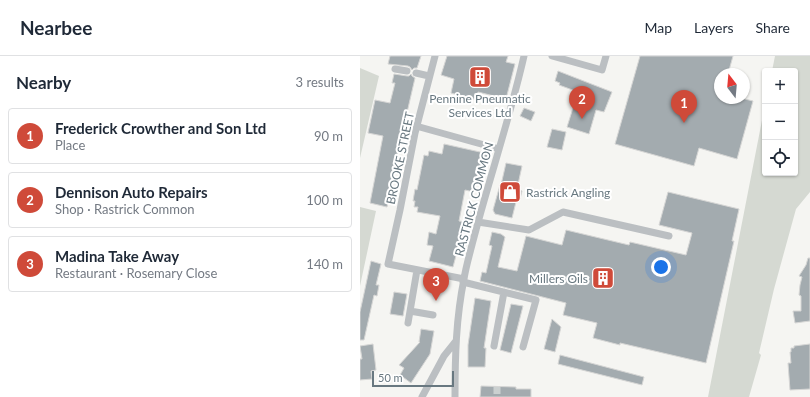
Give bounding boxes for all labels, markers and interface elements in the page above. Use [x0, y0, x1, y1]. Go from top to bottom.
text: Nearbee [20, 16, 92, 39]
text: Map [644, 19, 672, 36]
text: Layers [694, 19, 734, 36]
text: Share [756, 19, 790, 36]
building icon: Pennine Pneumatic Services Ltd [467, 64, 493, 90]
north arrow [714, 68, 750, 104]
map controls [762, 68, 798, 176]
button: + [762, 68, 798, 104]
text: Nearby [16, 72, 71, 93]
text: 3 results [296, 74, 344, 90]
pin: 2 [569, 86, 595, 119]
pin: 1 [671, 90, 697, 123]
place label: Pennine Pneumatic Services Ltd [429, 91, 531, 120]
button: − [762, 104, 798, 140]
street label: BROOKE STREET [383, 110, 417, 206]
text: Frederick Crowther and Son Ltd [55, 119, 266, 137]
text: 1 [26, 128, 34, 144]
text: 90 m [314, 128, 343, 144]
text: Place [55, 137, 85, 153]
street label: RASTRICK COMMON [452, 140, 496, 258]
button: locate [762, 140, 798, 176]
shop icon: Rastrick Angling [497, 179, 523, 205]
text: Dennison Auto Repairs [55, 183, 208, 201]
place label: Rastrick Angling [526, 185, 610, 200]
text: 2 [26, 192, 34, 208]
text: 100 m [306, 192, 343, 208]
text: Shop · Rastrick Common [55, 201, 195, 217]
text: Madina Take Away [55, 247, 179, 265]
text: 3 [26, 256, 34, 272]
text: 140 m [306, 256, 343, 272]
your location [651, 257, 671, 277]
text: Restaurant · Rosemary Close [55, 265, 217, 281]
building icon: Millers Oils [590, 265, 616, 291]
pin: 3 [423, 268, 449, 301]
place label: Millers Oils [529, 271, 588, 286]
scale bar [372, 369, 454, 388]
text: 50 m [378, 371, 403, 384]

